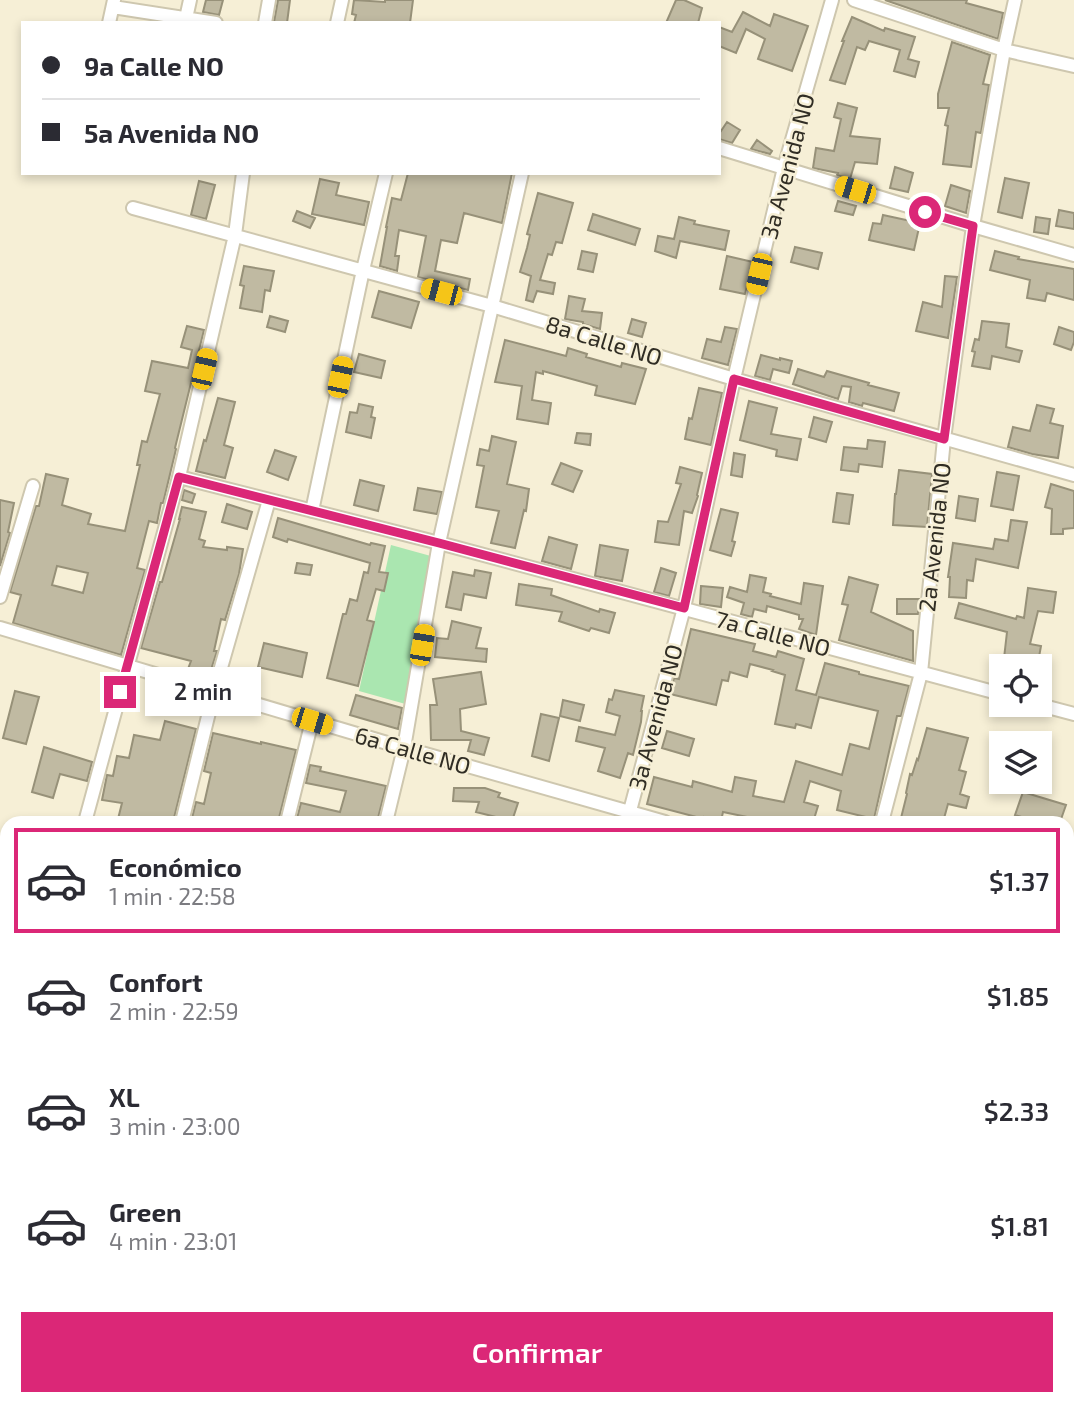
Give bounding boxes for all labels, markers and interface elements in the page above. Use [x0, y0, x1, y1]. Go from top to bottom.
text: 9a Calle NO [84, 50, 224, 81]
street label: 3a Avenida NO [754, 90, 820, 242]
text: 5a Avenida NO [84, 117, 259, 148]
car [832, 174, 879, 206]
route start [909, 196, 941, 228]
car [745, 251, 774, 297]
car [418, 276, 465, 308]
street label: 8a Calle NO [542, 309, 666, 371]
car [190, 346, 219, 392]
car [326, 354, 355, 400]
street label: 2a Avenida NO [912, 461, 956, 613]
street label: 7a Calle NO [712, 604, 834, 662]
car [409, 622, 436, 668]
street label: 3a Avenida NO [622, 641, 688, 793]
map controls [989, 654, 1052, 794]
button: locate [989, 654, 1052, 717]
callout: 2 min [144, 668, 260, 716]
route end [104, 676, 136, 708]
text: 2 min [174, 677, 232, 705]
car [289, 705, 336, 737]
street label: 6a Calle NO [352, 720, 474, 780]
button: layers [989, 731, 1052, 794]
icon: car [25, 849, 88, 912]
text: Económico [109, 851, 242, 882]
text: $1.37 [989, 865, 1049, 896]
text: 1 min · 22:58 [109, 882, 236, 910]
icon: car [25, 964, 88, 1027]
text: Confort [109, 966, 203, 997]
text: $1.85 [987, 980, 1049, 1011]
text: 2 min · 22:59 [109, 997, 239, 1025]
icon: car [25, 1079, 88, 1142]
text: XL [109, 1081, 140, 1112]
text: $2.33 [984, 1095, 1049, 1126]
text: 3 min · 23:00 [109, 1112, 241, 1140]
icon: car [25, 1194, 88, 1257]
text: Green [109, 1196, 182, 1227]
text: $1.81 [990, 1210, 1049, 1241]
text: 4 min · 23:01 [109, 1227, 237, 1255]
button: Confirmar [21, 1312, 1053, 1392]

